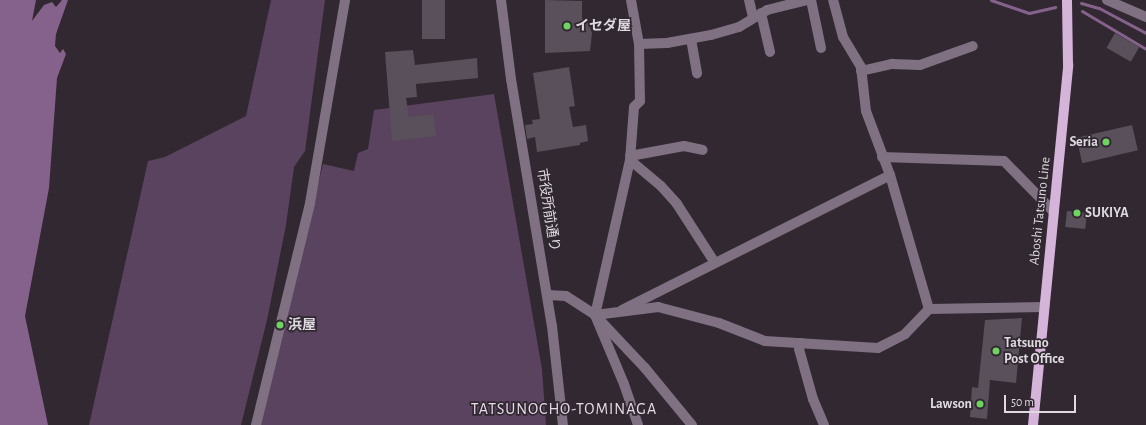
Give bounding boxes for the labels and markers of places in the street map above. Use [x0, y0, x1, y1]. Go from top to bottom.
place label: イセダ屋 [575, 18, 631, 34]
marker: イセダ屋 [562, 21, 572, 31]
place label: Seria [1069, 134, 1098, 150]
marker: Seria [1101, 137, 1111, 147]
place label: SUKIYA [1085, 205, 1129, 221]
marker: SUKIYA [1072, 208, 1082, 218]
place label: 浜屋 [288, 317, 316, 333]
marker: 浜屋 [275, 320, 285, 330]
place label: Tatsuno Post Office [1004, 335, 1064, 368]
marker: Tatsuno Post Office [991, 346, 1001, 356]
place label: Lawson [930, 396, 972, 412]
marker: Lawson [975, 399, 985, 409]

